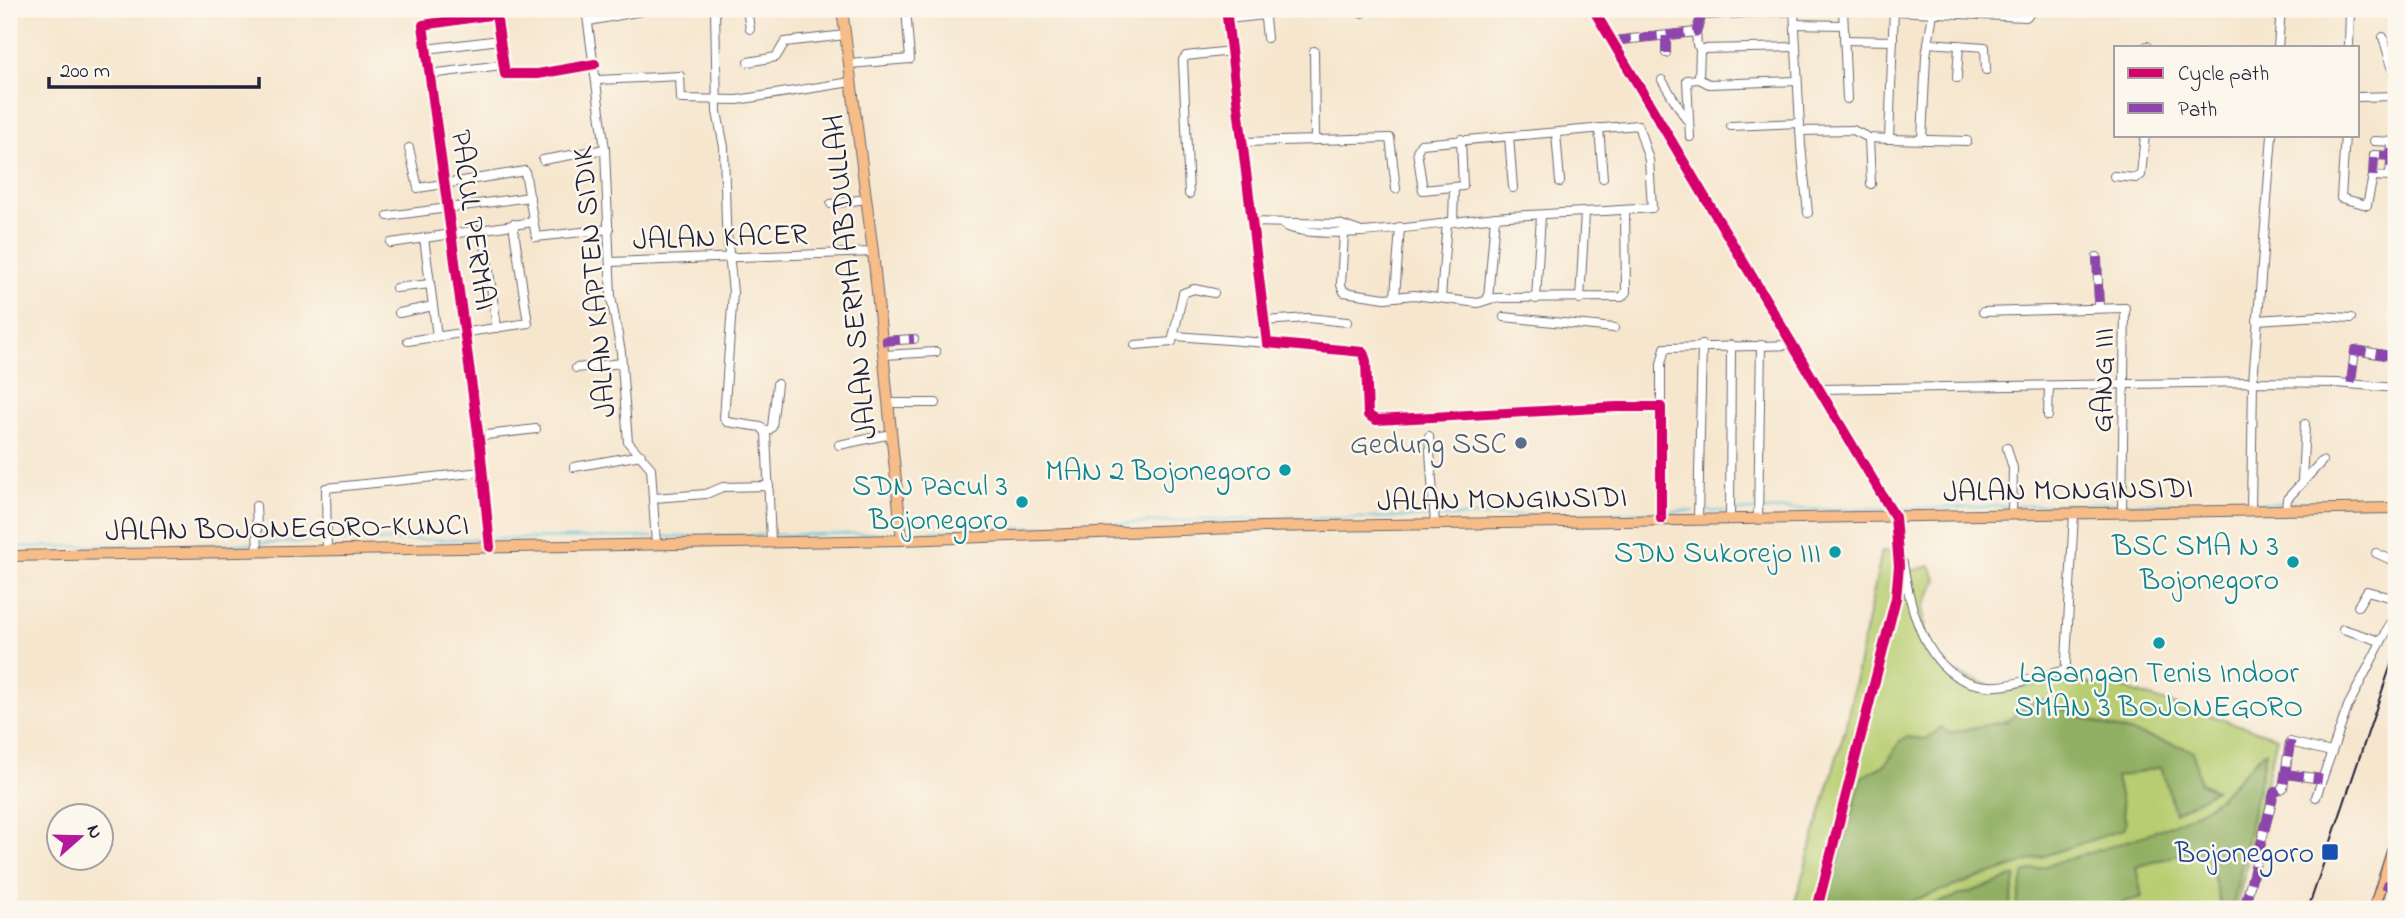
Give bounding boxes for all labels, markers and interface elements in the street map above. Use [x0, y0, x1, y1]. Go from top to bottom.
scale bar [49, 46, 259, 90]
legend [2114, 46, 2360, 136]
text: 200 m [60, 57, 110, 87]
text: Cycle path [2178, 60, 2269, 92]
text: Path [2178, 96, 2217, 126]
street label: JALAN SERMA ABDULLAH [813, 112, 891, 441]
street label: PACUL PERMAI [437, 127, 505, 314]
street label: JALAN KAPTEN SIDIK [562, 144, 630, 419]
street label: JALAN KACER [632, 214, 809, 264]
street label: GANG III [2082, 327, 2128, 433]
place label: Gedung SSC [1350, 424, 1507, 468]
marker: Gedung SSC [1513, 435, 1529, 451]
place label: MAN 2 Bojonegoro [1045, 451, 1271, 495]
marker: MAN 2 Bojonegoro [1277, 462, 1293, 478]
place label: SDN Pacul 3 Bojonegoro [852, 466, 1008, 544]
street label: JALAN MONGINSIDI [1943, 468, 2193, 516]
street label: JALAN MONGINSIDI [1377, 477, 1627, 525]
marker: SDN Pacul 3 Bojonegoro [1014, 494, 1030, 510]
street label: JALAN BOJONEGORO-KUNCI [105, 505, 469, 555]
place label: BSC SMA N 3 Bojonegoro [2111, 526, 2279, 604]
place label: SDN Sukorejo III [1614, 533, 1821, 577]
marker: SDN Sukorejo III [1827, 544, 1843, 560]
marker: BSC SMA N 3 Bojonegoro [2285, 554, 2301, 570]
marker: Lapangan Tenis Indoor SMAN 3 BOJONEGORO [2151, 635, 2167, 651]
place label: Lapangan Tenis Indoor SMAN 3 BOJONEGORO [2015, 653, 2303, 731]
north arrow [46, 802, 116, 872]
text: N [79, 821, 109, 843]
place label: Bojonegoro [2174, 833, 2314, 877]
marker: Bojonegoro [2320, 842, 2340, 862]

